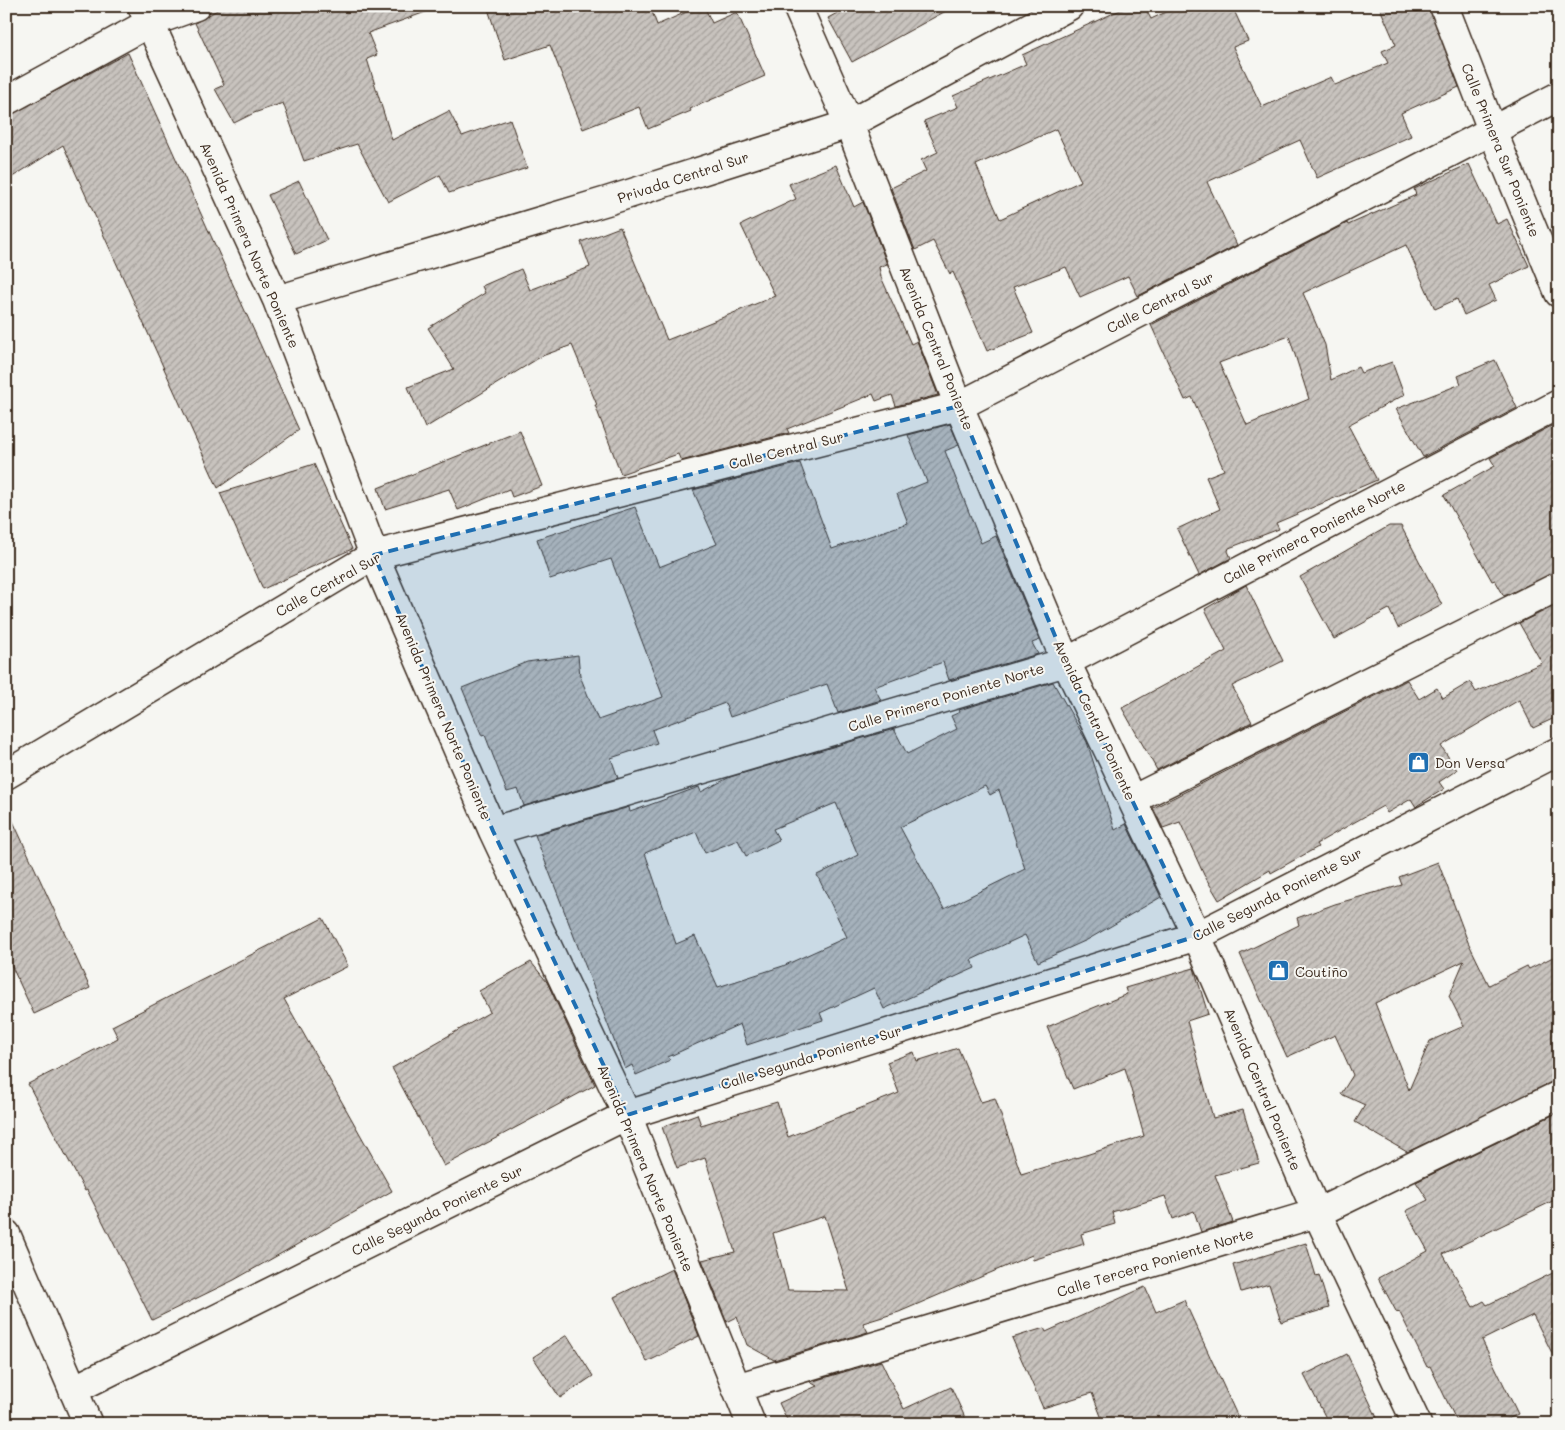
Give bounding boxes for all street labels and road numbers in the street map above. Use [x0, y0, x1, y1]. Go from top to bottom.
street label: Calle Primera Sur Poniente [1457, 60, 1545, 240]
street label: Avenida Primera Norte Poniente [196, 139, 304, 351]
street label: Privada Central Sur [615, 147, 751, 207]
street label: Avenida Central Poniente [895, 263, 979, 433]
street label: Calle Central Sur [1103, 267, 1217, 337]
street label: Calle Central Sur [727, 427, 845, 473]
street label: Calle Primera Poniente Norte [1220, 476, 1408, 588]
street label: Calle Central Sur [272, 547, 384, 621]
street label: Avenida Primera Norte Poniente [392, 609, 496, 823]
street label: Avenida Central Poniente [1049, 637, 1141, 803]
street label: Calle Primera Poniente Norte [846, 658, 1046, 736]
street label: Calle Segunda Poniente Sur [1189, 843, 1365, 945]
street label: Avenida Central Poniente [1220, 1005, 1306, 1173]
street label: Calle Segunda Poniente Sur [718, 1020, 904, 1094]
street label: Avenida Primera Norte Poniente [594, 1061, 698, 1275]
street label: Calle Segunda Poniente Sur [348, 1160, 526, 1260]
street label: Calle Tercera Poniente Norte [1054, 1223, 1256, 1301]

